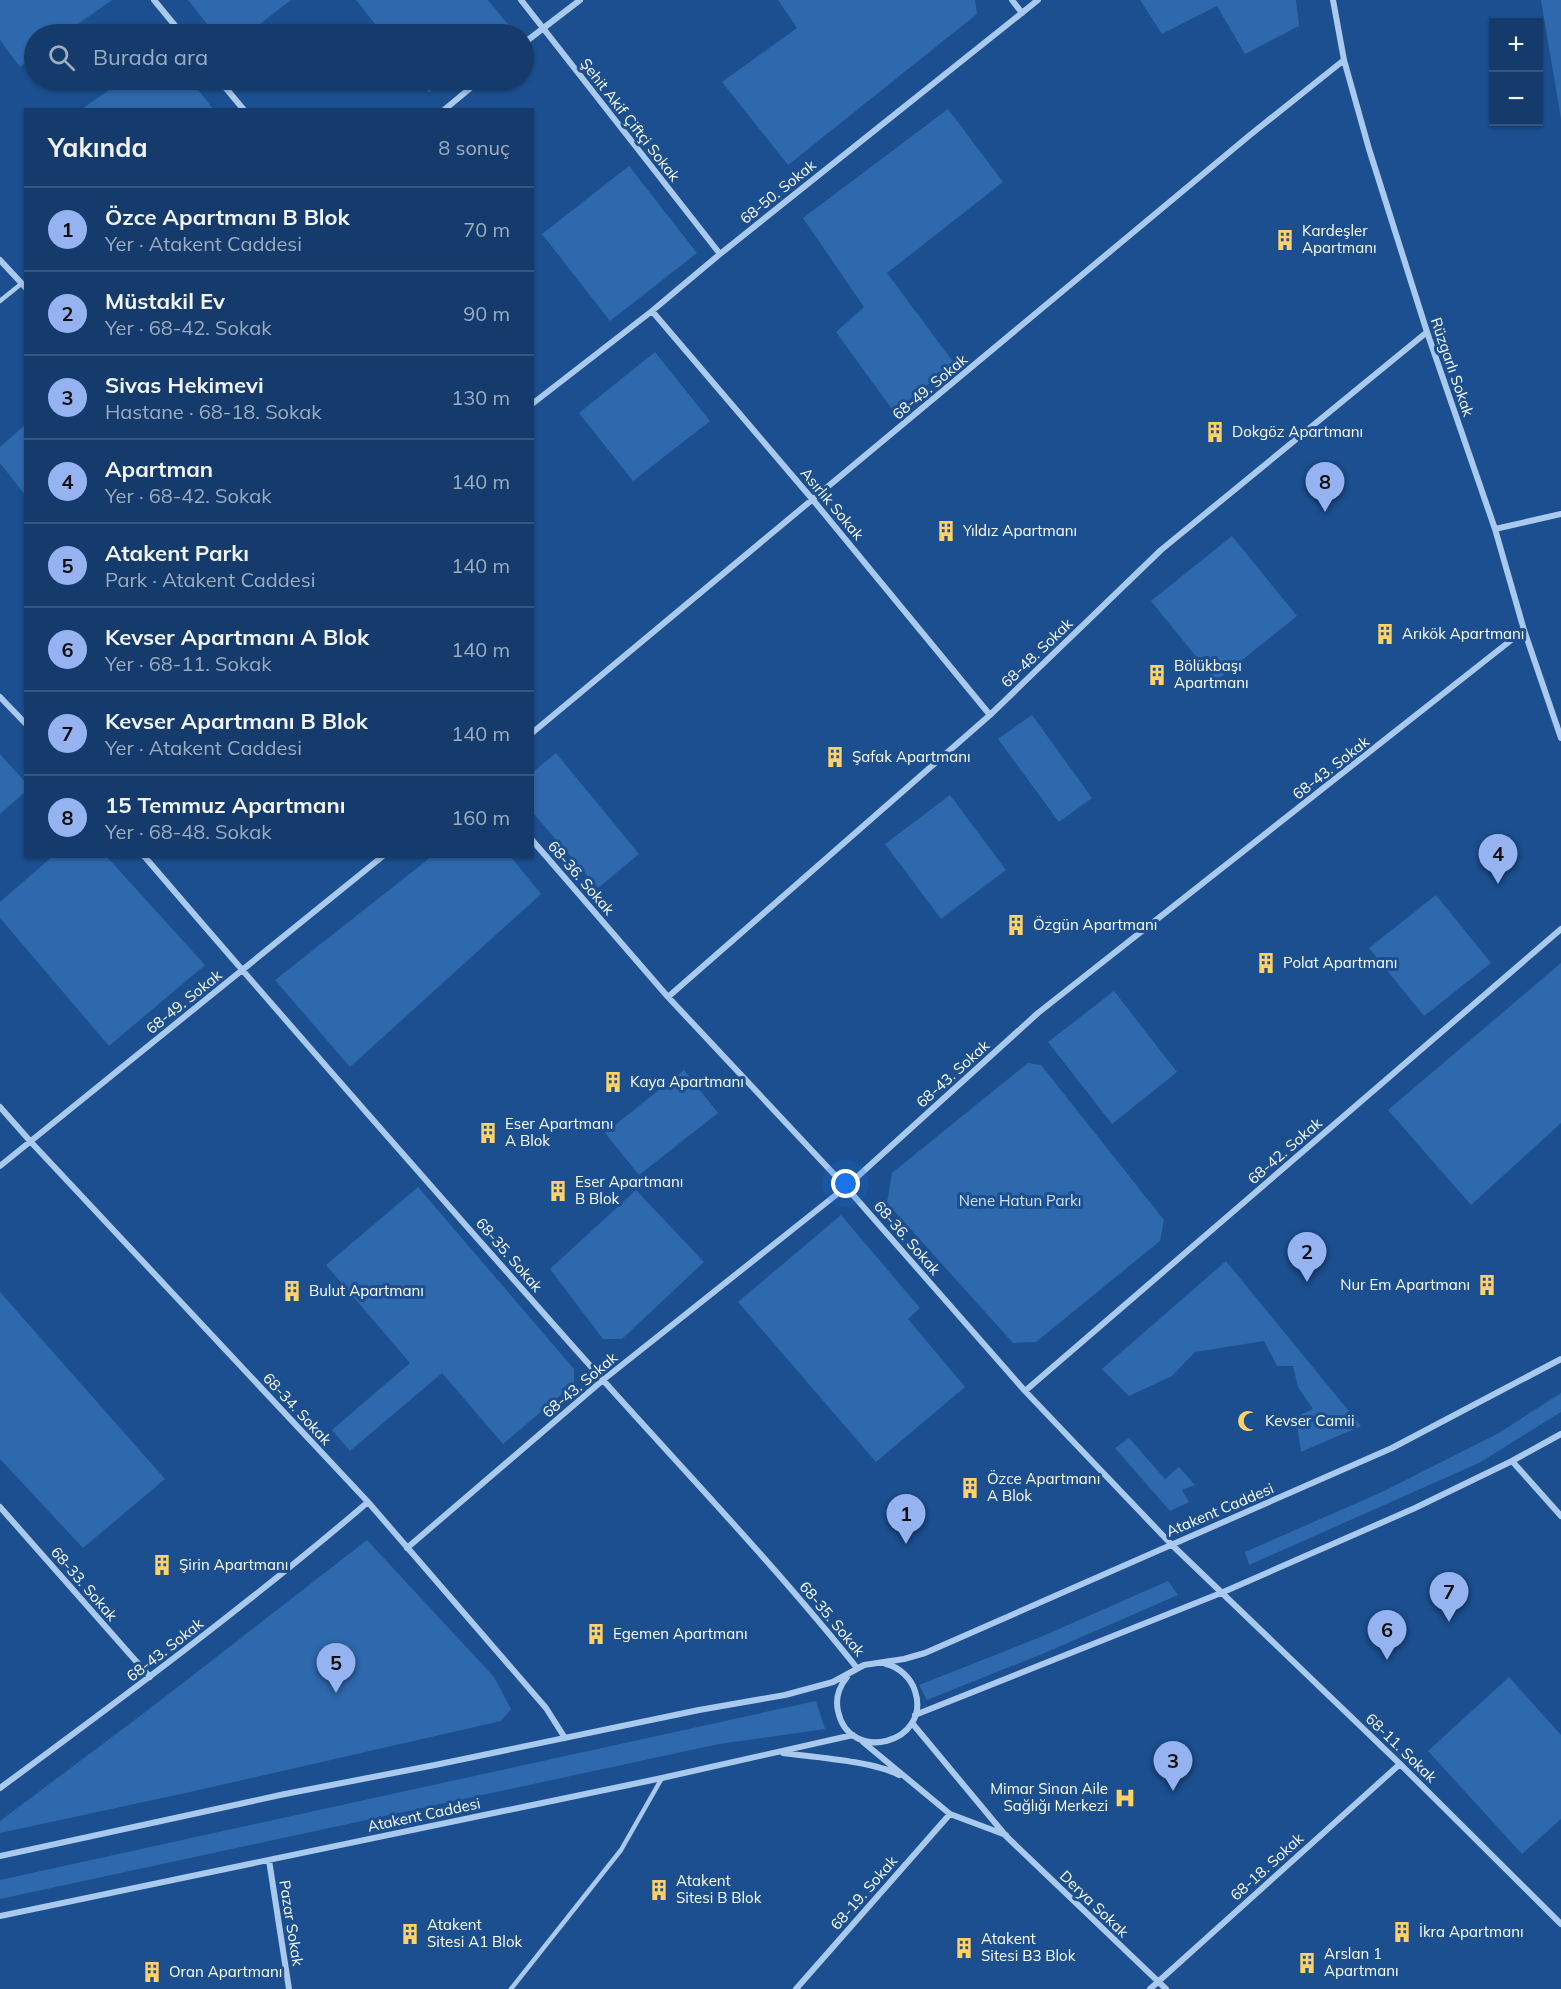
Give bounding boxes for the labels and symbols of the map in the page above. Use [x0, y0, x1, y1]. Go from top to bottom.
street label: Şehit Akif Çiftçi Sokak [576, 54, 685, 185]
street label: 68-50. Sokak [736, 155, 820, 228]
place label: Kardeşler Apartmanı [1302, 221, 1377, 257]
building icon: Kardeşler Apartmanı [1273, 228, 1297, 252]
street label: Rüzgarlı Sokak [1427, 315, 1478, 419]
street label: 68-49. Sokak [888, 350, 971, 423]
building icon: Dokgöz Apartmanı [1203, 420, 1227, 444]
place label: Dokgöz Apartmanı [1232, 422, 1363, 441]
pin: 8 [1306, 462, 1344, 512]
street label: Asırlık Sokak [797, 464, 868, 544]
building icon: Yıldız Apartmanı [934, 519, 958, 543]
place label: Yıldız Apartmanı [962, 521, 1077, 540]
street label: 68-48. Sokak [997, 614, 1077, 691]
building icon: Arıkök Apartmanı [1373, 622, 1397, 646]
place label: Arıkök Apartmanı [1402, 624, 1524, 643]
place label: Bölükbaşı Apartmanı [1174, 656, 1249, 692]
building icon: Bölükbaşı Apartmanı [1145, 663, 1169, 687]
street label: 68-43. Sokak [1289, 732, 1373, 803]
building icon: Şafak Apartmanı [823, 745, 847, 769]
place label: Şafak Apartmanı [852, 747, 971, 766]
pin: 4 [1478, 834, 1518, 884]
street label: 68-36. Sokak [544, 837, 619, 919]
building icon: Özgün Apartmanı [1004, 913, 1028, 937]
place label: Özgün Apartmanı [1033, 915, 1157, 934]
building icon: Polat Apartmanı [1254, 951, 1278, 975]
place label: Polat Apartmanı [1283, 953, 1397, 972]
street label: 68-49. Sokak [142, 965, 226, 1038]
street label: 68-43. Sokak [912, 1036, 993, 1111]
building icon: Kaya Apartmanı [601, 1070, 625, 1094]
place label: Kaya Apartmanı [630, 1072, 744, 1091]
street label: 68-42. Sokak [1244, 1113, 1326, 1188]
place label: Eser Apartmanı A Blok [505, 1114, 613, 1150]
building icon: Eser Apartmanı A Blok [476, 1121, 500, 1145]
your location [831, 1169, 860, 1198]
place label: Eser Apartmanı B Blok [575, 1172, 683, 1208]
building icon: Eser Apartmanı B Blok [546, 1179, 570, 1203]
park label: Nene Hatun Parkı [959, 1191, 1081, 1210]
street label: 68-36. Sokak [870, 1197, 945, 1279]
street label: 68-35. Sokak [472, 1214, 547, 1296]
pin: 2 [1288, 1232, 1326, 1282]
building icon: Nur Em Apartmanı [1475, 1273, 1499, 1297]
place label: Nur Em Apartmanı [1340, 1275, 1470, 1294]
building icon: Bulut Apartmanı [280, 1279, 304, 1303]
place label: Bulut Apartmanı [309, 1281, 424, 1300]
street label: 68-43. Sokak [538, 1348, 621, 1421]
street label: 68-34. Sokak [259, 1369, 336, 1449]
mosque icon: Kevser Camii [1236, 1409, 1260, 1433]
place label: Kevser Camii [1265, 1411, 1355, 1430]
place label: Özce Apartmanı A Blok [987, 1469, 1100, 1505]
building icon: Özce Apartmanı A Blok [958, 1476, 982, 1500]
street label: Atakent Caddesi [1163, 1478, 1276, 1541]
pin: 1 [886, 1494, 926, 1544]
street label: 68-33. Sokak [47, 1543, 122, 1625]
building icon: Şirin Apartmanı [150, 1553, 174, 1577]
place label: Şirin Apartmanı [179, 1555, 288, 1574]
pin: 7 [1430, 1572, 1468, 1622]
street label: 68-35. Sokak [796, 1577, 869, 1660]
pin: 6 [1368, 1610, 1406, 1660]
street label: 68-43. Sokak [123, 1614, 207, 1685]
building icon: Egemen Apartmanı [584, 1622, 608, 1646]
place label: Egemen Apartmanı [613, 1624, 748, 1643]
pin: 5 [316, 1644, 356, 1693]
street label: 68-11. Sokak [1362, 1709, 1441, 1787]
pin: 3 [1154, 1742, 1192, 1791]
place label: Mimar Sinan Aile Sağlığı Merkezi [990, 1779, 1108, 1815]
hospital icon: Mimar Sinan Aile Sağlığı Merkezi [1113, 1786, 1137, 1810]
street label: Atakent Caddesi [366, 1793, 482, 1836]
street label: 68-18. Sokak [1226, 1829, 1307, 1904]
street label: 68-19. Sokak [826, 1852, 901, 1934]
street label: Derya Sokak [1056, 1866, 1133, 1941]
place label: Atakent Sitesi B Blok [676, 1871, 762, 1907]
building icon: Atakent Sitesi B Blok [647, 1878, 671, 1902]
street label: Pazar Sokak [275, 1879, 308, 1968]
place label: Atakent Sitesi A1 Blok [427, 1915, 522, 1951]
building icon: İkra Apartmanı [1390, 1920, 1414, 1944]
building icon: Atakent Sitesi A1 Blok [398, 1922, 422, 1946]
place label: İkra Apartmanı [1419, 1922, 1524, 1941]
place label: Atakent Sitesi B3 Blok [981, 1929, 1076, 1965]
building icon: Atakent Sitesi B3 Blok [952, 1936, 976, 1960]
place label: Arslan 1 Apartmanı [1324, 1944, 1399, 1980]
building icon: Arslan 1 Apartmanı [1295, 1951, 1319, 1975]
building icon: Oran Apartmanı [140, 1960, 164, 1984]
place label: Oran Apartmanı [169, 1962, 282, 1981]

